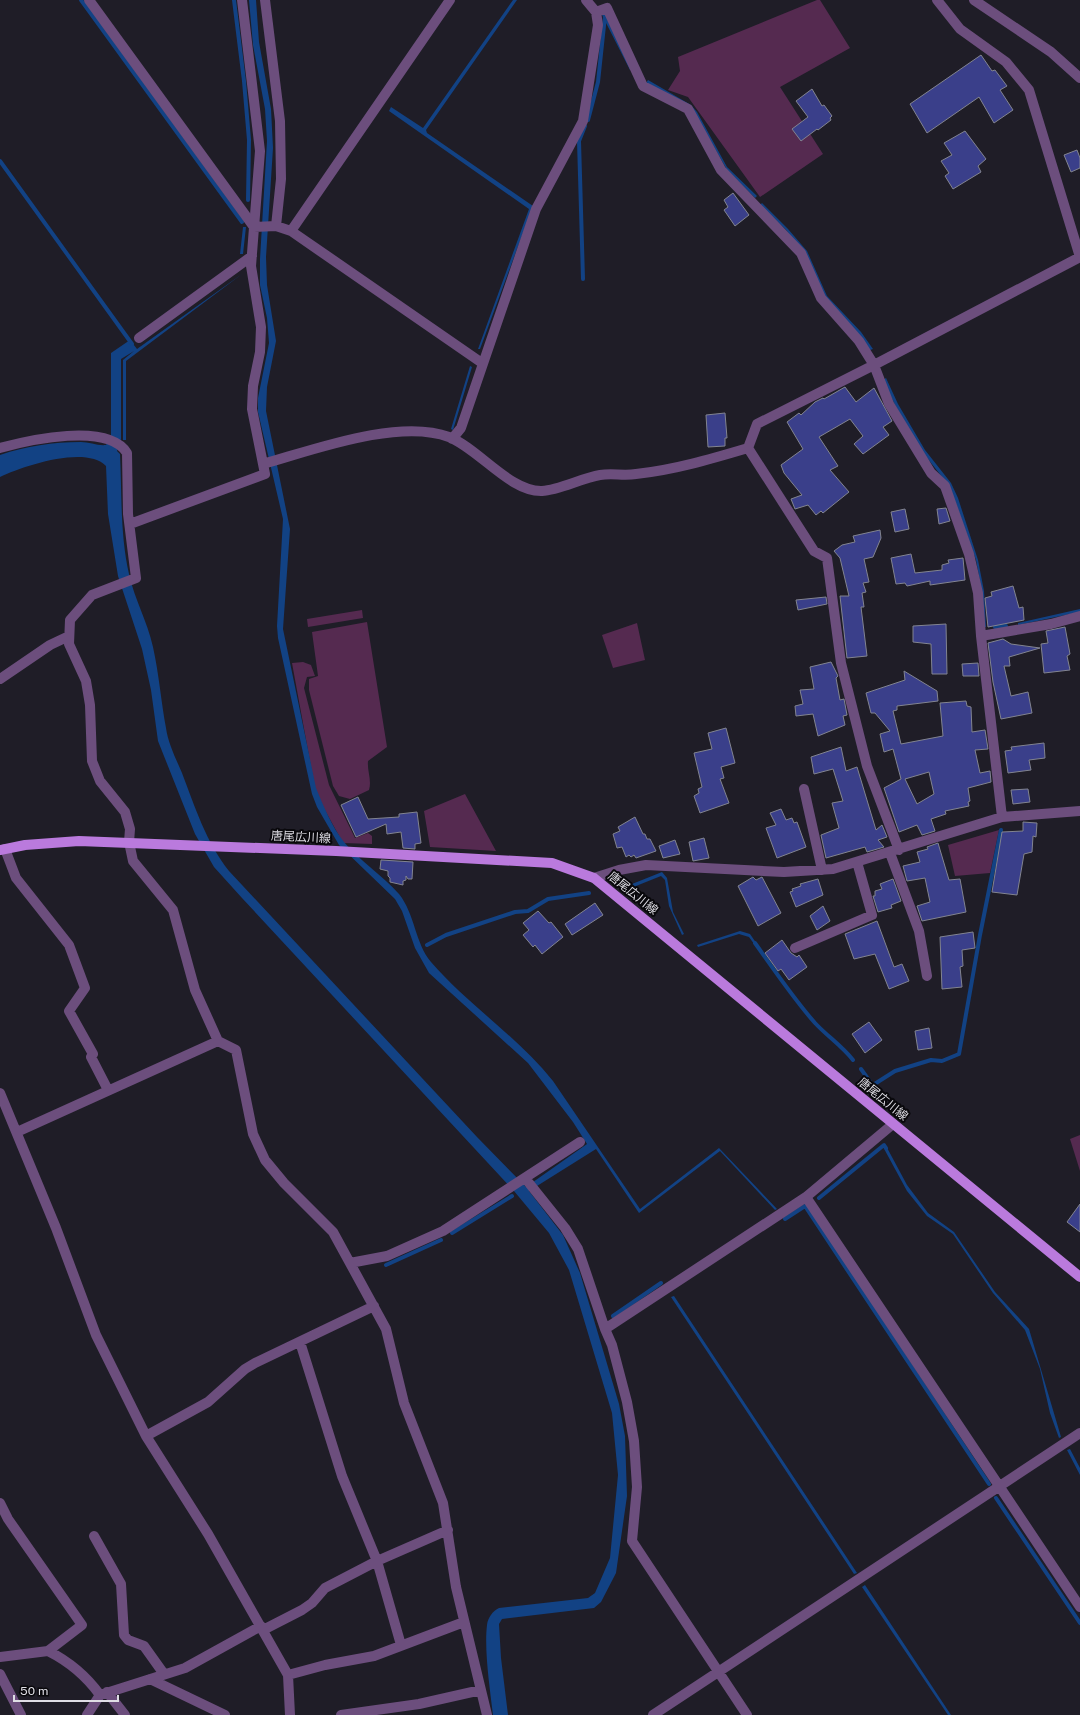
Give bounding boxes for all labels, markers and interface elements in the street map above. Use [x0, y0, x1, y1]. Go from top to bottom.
street label: 唐尾広川線 [271, 828, 331, 846]
street label: 唐尾広川線 [605, 869, 661, 917]
street label: 唐尾広川線 [855, 1075, 911, 1123]
scale bar [14, 1677, 118, 1703]
text: 50 m [20, 1684, 48, 1698]

